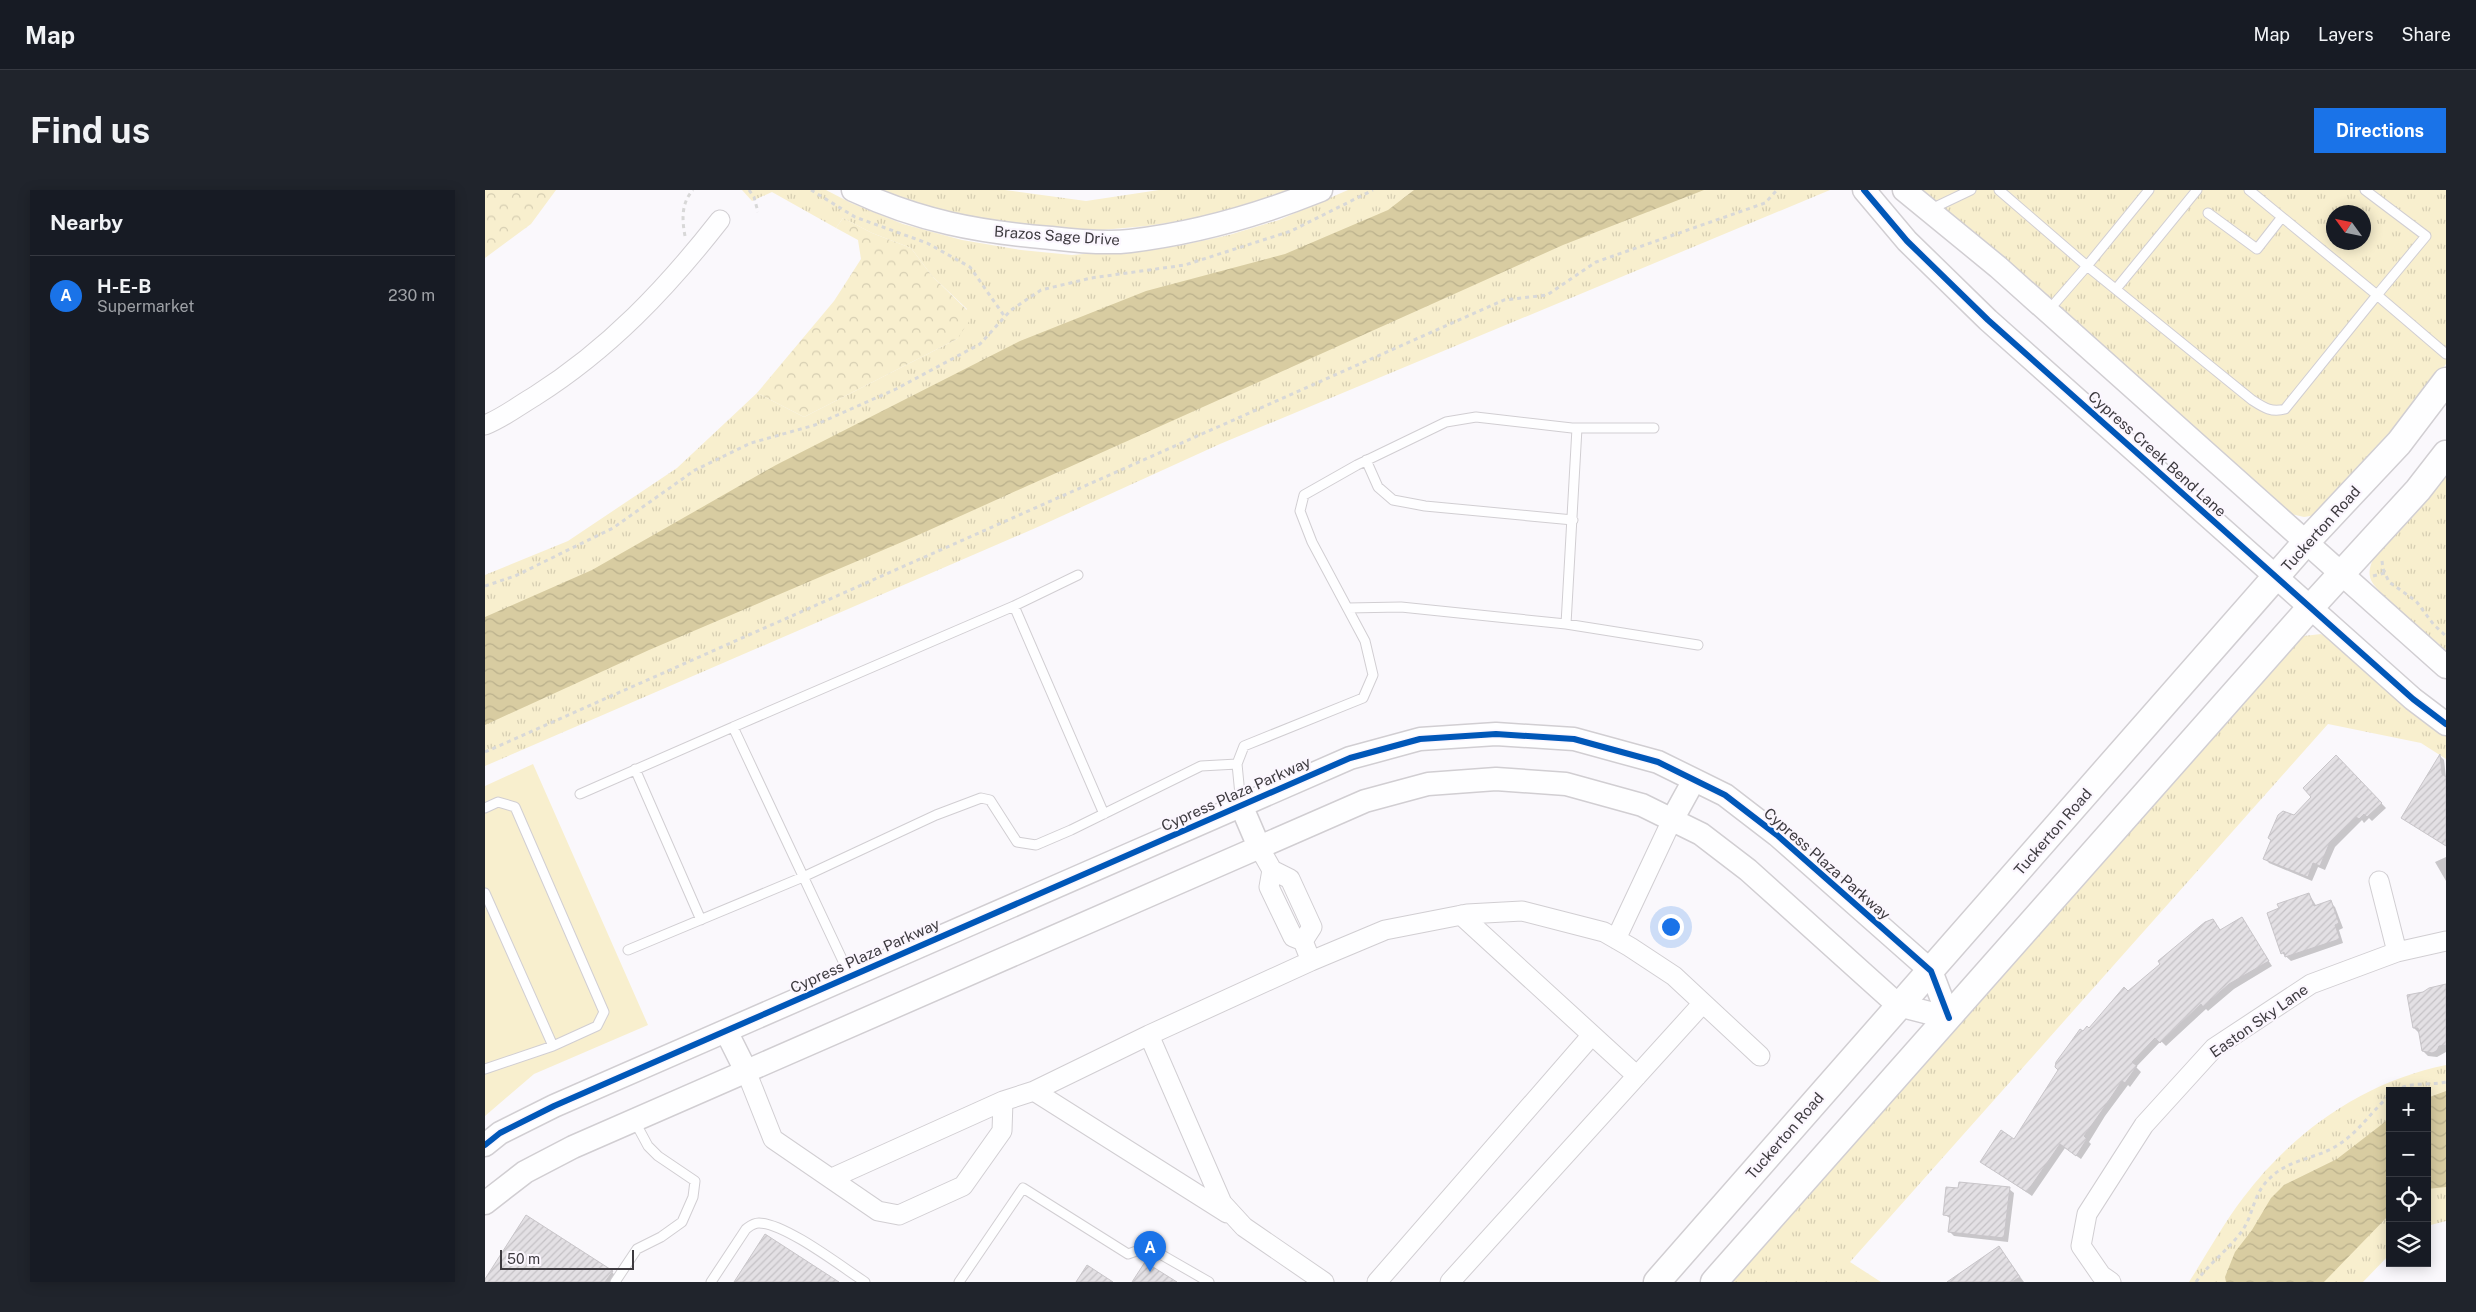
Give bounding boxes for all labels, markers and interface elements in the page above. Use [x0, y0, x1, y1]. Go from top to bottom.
text: Map [25, 21, 75, 49]
text: Map [2254, 24, 2290, 45]
text: Layers [2318, 24, 2374, 45]
text: Share [2402, 24, 2451, 45]
button: Directions [2314, 108, 2446, 153]
text: Find us [30, 110, 150, 151]
north arrow [2326, 205, 2371, 250]
text: Nearby [50, 210, 123, 235]
street label: Brazos Sage Drive [994, 223, 1120, 248]
text: H-E-B [97, 275, 151, 297]
text: A [60, 286, 72, 305]
text: 230 m [388, 286, 435, 305]
text: Supermarket [97, 297, 194, 316]
street label: Cypress Creek Bend Lane [2085, 387, 2230, 520]
street label: Tuckerton Road [2278, 482, 2363, 575]
street label: Cypress Plaza Parkway [1159, 753, 1313, 834]
street label: Tuckerton Road [2010, 785, 2095, 878]
street label: Cypress Plaza Parkway [1761, 804, 1894, 923]
your location [1658, 914, 1684, 940]
street label: Cypress Plaza Parkway [788, 915, 942, 996]
street label: Easton Sky Lane [2207, 981, 2311, 1061]
map controls [2386, 1087, 2431, 1267]
button: + [2386, 1087, 2431, 1132]
street label: Tuckerton Road [1742, 1089, 1827, 1182]
button: − [2386, 1132, 2431, 1177]
button: locate [2386, 1177, 2431, 1222]
button: layers [2386, 1222, 2431, 1267]
pin: A [1134, 1231, 1166, 1272]
scale bar [500, 1247, 634, 1270]
text: 50 m [507, 1251, 540, 1267]

